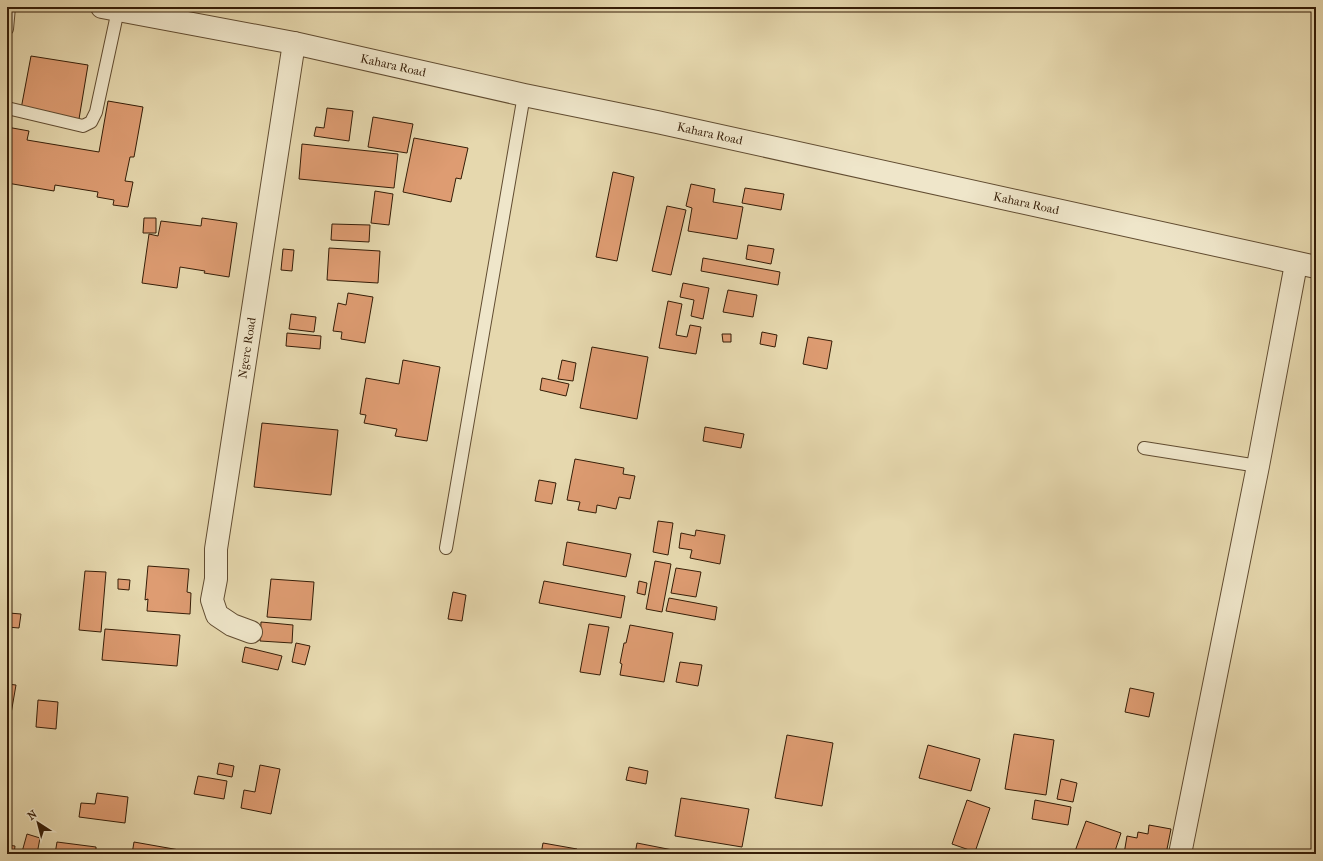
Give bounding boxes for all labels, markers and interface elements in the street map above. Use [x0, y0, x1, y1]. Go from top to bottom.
street label: Kahara Road [359, 51, 428, 80]
street label: Kahara Road [676, 120, 744, 148]
street label: Kahara Road [992, 189, 1061, 217]
street label: Ngere Road [235, 316, 259, 379]
north arrow [18, 803, 58, 843]
text: N [25, 807, 40, 823]

